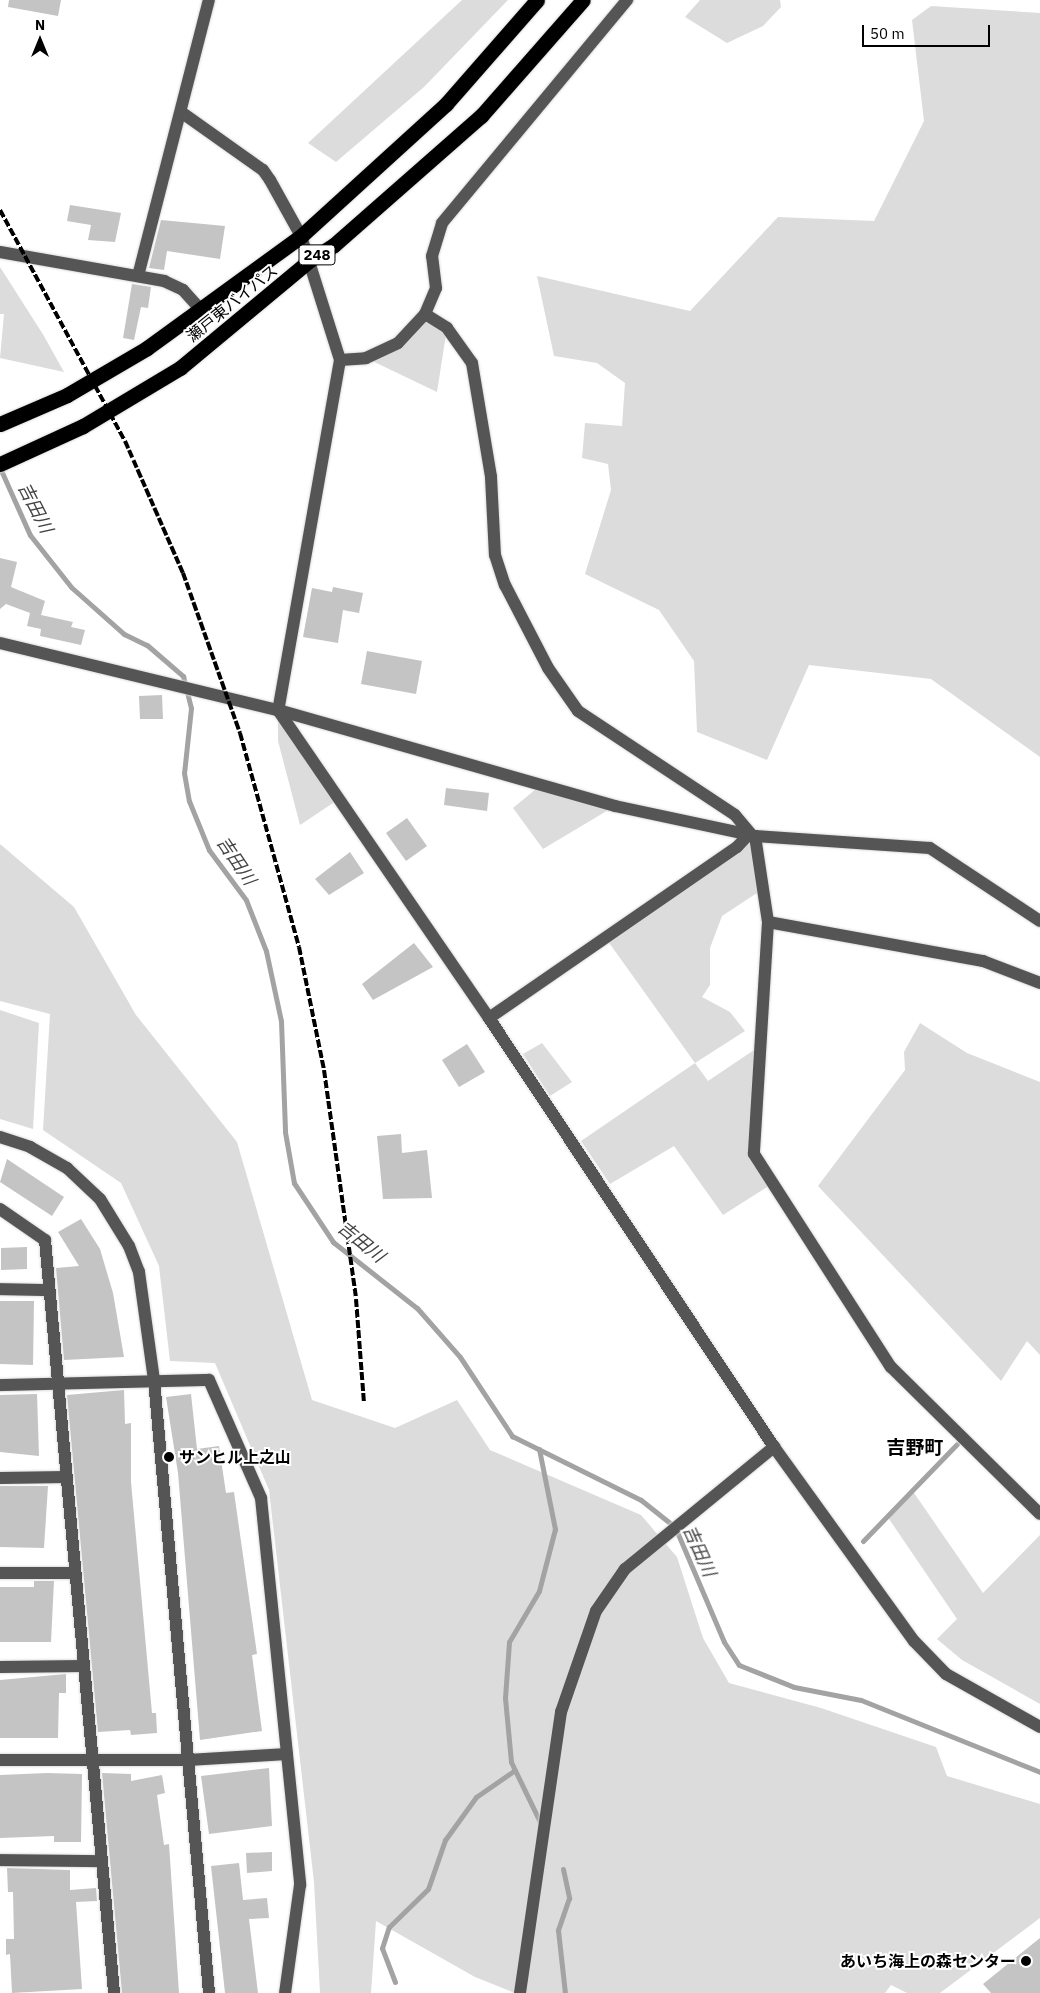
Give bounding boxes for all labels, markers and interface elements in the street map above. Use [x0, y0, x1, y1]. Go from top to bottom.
north arrow [15, 15, 65, 65]
scale bar [865, 15, 992, 47]
text: N [35, 16, 45, 34]
text: 50 m [870, 24, 905, 43]
road number: 248 [298, 242, 336, 268]
street label: 瀬戸東バイパス [182, 260, 282, 346]
water label: 吉田川 [13, 479, 57, 537]
water label: 吉田川 [212, 833, 260, 889]
water label: 吉田川 [333, 1217, 389, 1267]
district label: 吉野町 [887, 1437, 943, 1459]
place label: サンヒル上之山 [179, 1447, 291, 1467]
marker: サンヒル上之山 [163, 1451, 175, 1463]
water label: 吉田川 [678, 1522, 720, 1580]
place label: あいち海上の森センター [840, 1951, 1016, 1971]
marker: あいち海上の森センター [1020, 1955, 1032, 1967]

